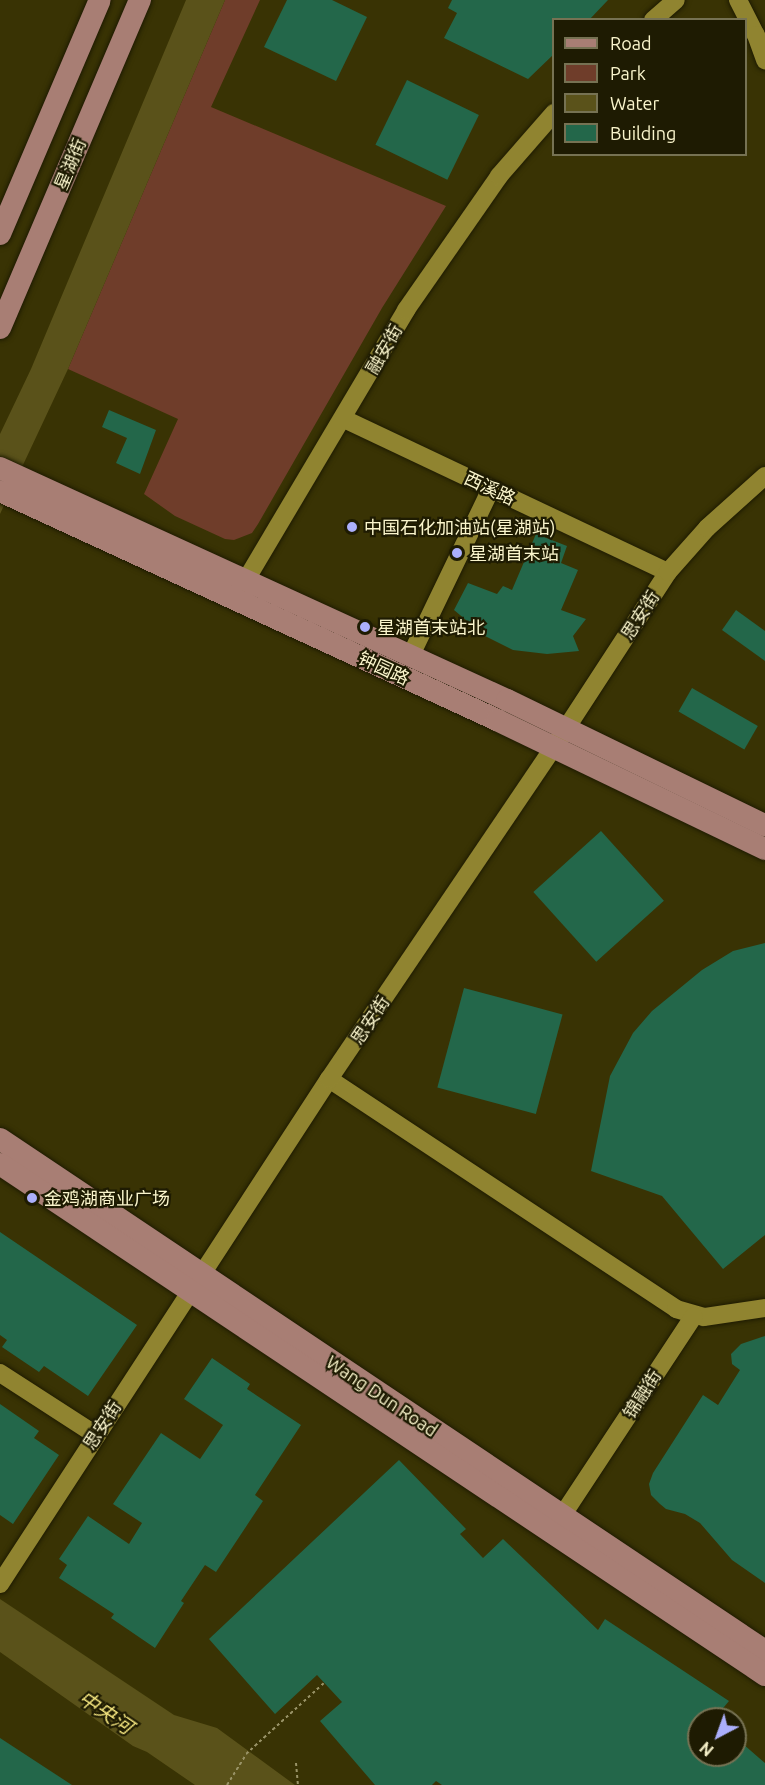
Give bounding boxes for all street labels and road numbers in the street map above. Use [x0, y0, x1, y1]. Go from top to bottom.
street label: 星湖街 [50, 135, 90, 193]
street label: 融安街 [361, 320, 407, 378]
street label: 西溪路 [461, 467, 519, 509]
street label: 思安街 [616, 586, 664, 644]
street label: 钟园路 [355, 647, 413, 689]
street label: 思安街 [346, 992, 394, 1048]
street label: Wang Dun Road [322, 1351, 442, 1441]
street label: 锦融街 [618, 1365, 666, 1423]
street label: 思安街 [78, 1396, 126, 1454]

